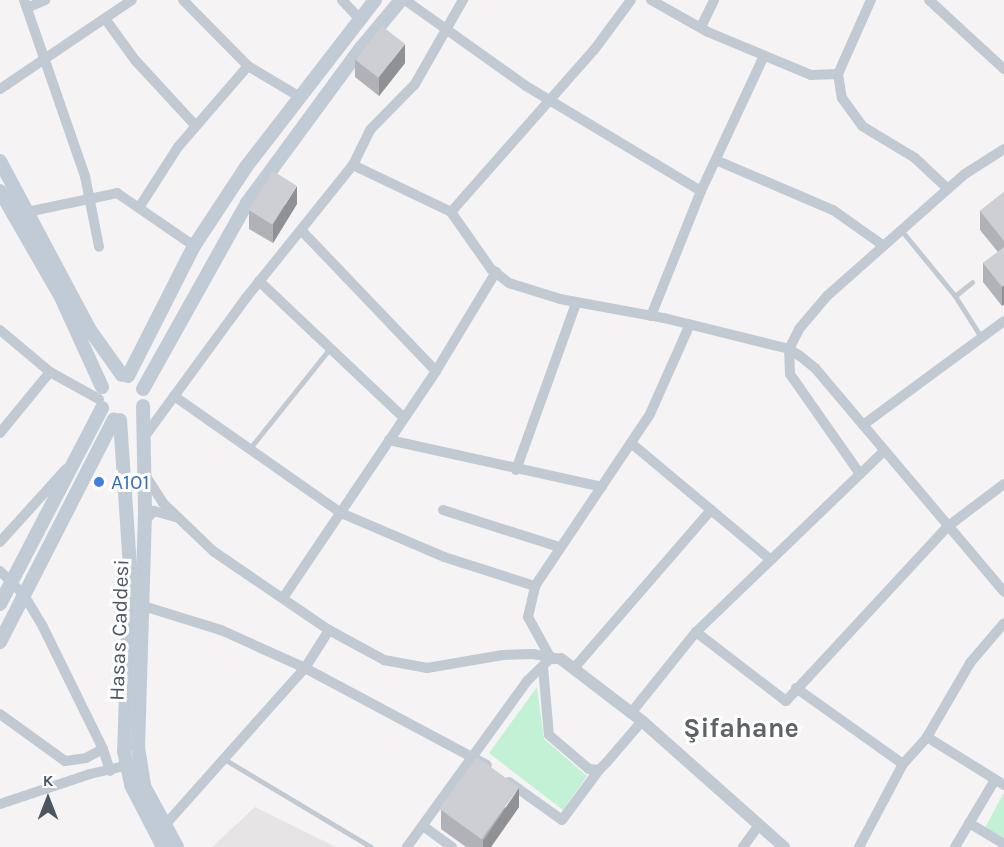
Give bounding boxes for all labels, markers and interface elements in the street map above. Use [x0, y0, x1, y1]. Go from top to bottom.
place label: A101 [111, 469, 149, 495]
marker: A101 [92, 475, 106, 489]
street label: Hasas Caddesi [104, 559, 134, 701]
district label: Şifahane [683, 713, 799, 745]
north arrow [18, 769, 78, 829]
text: K [43, 771, 53, 790]

